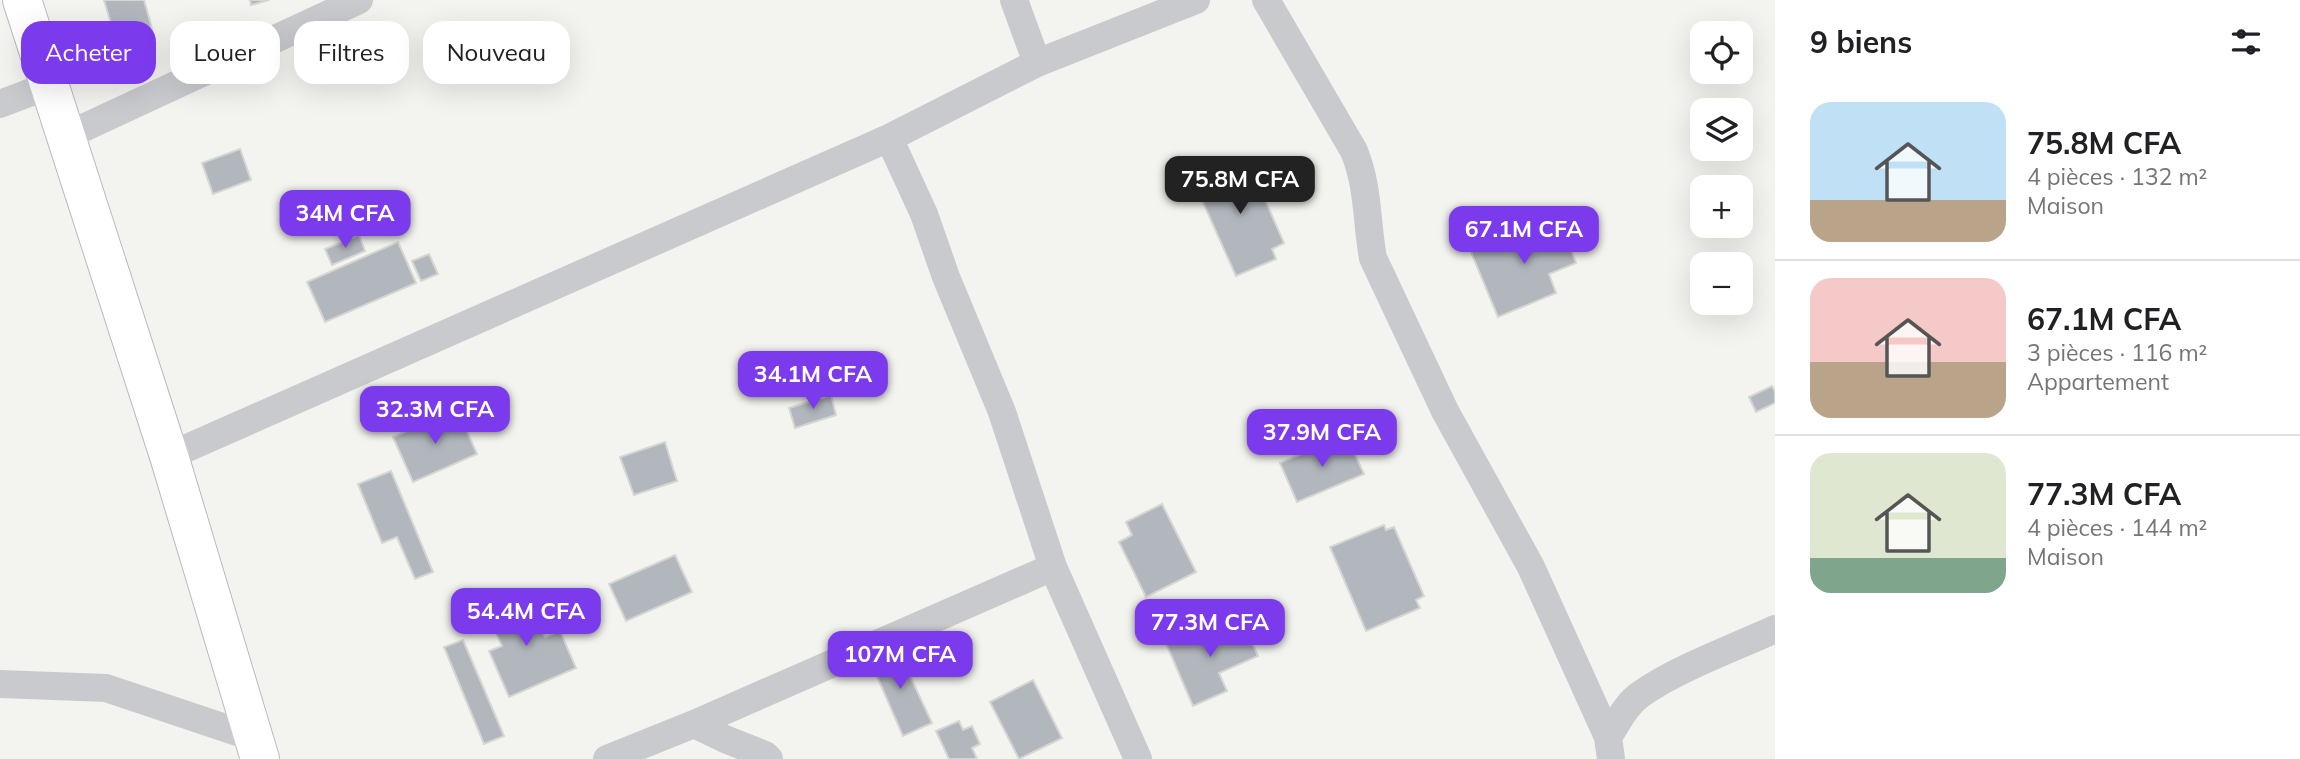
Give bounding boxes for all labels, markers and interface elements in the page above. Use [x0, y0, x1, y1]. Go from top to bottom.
chip: Acheter [21, 21, 156, 84]
chip: Louer [170, 21, 280, 84]
chip: Filtres [294, 21, 409, 84]
chip: Nouveau [423, 21, 570, 84]
map controls [1690, 21, 1753, 315]
button: locate [1690, 21, 1753, 84]
text: 9 biens [1810, 23, 1912, 61]
icon: filters [2227, 23, 2265, 61]
button: layers [1690, 98, 1753, 161]
text: 75.8M CFA [2027, 124, 2181, 162]
icon: home [1866, 130, 1950, 214]
pin: 75.8M CFA [1160, 156, 1320, 216]
text: 4 pièces · 132 m² [2027, 162, 2207, 191]
text: 75.8M CFA [1181, 164, 1299, 193]
button: + [1690, 175, 1753, 238]
pin: 34M CFA [280, 190, 410, 250]
text: Maison [2027, 191, 2104, 220]
text: 34M CFA [296, 198, 394, 227]
pin: 67.1M CFA [1444, 206, 1604, 266]
text: 67.1M CFA [1465, 214, 1583, 243]
button: − [1690, 252, 1753, 315]
text: 67.1M CFA [2027, 300, 2181, 338]
icon: home [1866, 306, 1950, 390]
text: 3 pièces · 116 m² [2027, 338, 2207, 367]
pin: 34.1M CFA [733, 352, 893, 411]
text: 34.1M CFA [754, 359, 872, 388]
text: Appartement [2027, 367, 2169, 396]
pin: 32.3M CFA [355, 386, 515, 446]
text: 32.3M CFA [376, 394, 494, 423]
pin: 37.9M CFA [1242, 410, 1402, 469]
text: 37.9M CFA [1263, 417, 1381, 446]
text: 77.3M CFA [2027, 475, 2181, 513]
icon: home [1866, 481, 1950, 565]
text: 4 pièces · 144 m² [2027, 513, 2207, 542]
text: Maison [2027, 542, 2104, 571]
pin: 54.4M CFA [446, 588, 606, 648]
text: 54.4M CFA [467, 596, 585, 625]
pin: 77.3M CFA [1130, 600, 1290, 659]
text: 77.3M CFA [1151, 607, 1269, 636]
pin: 107M CFA [828, 632, 972, 691]
text: 107M CFA [844, 639, 956, 668]

